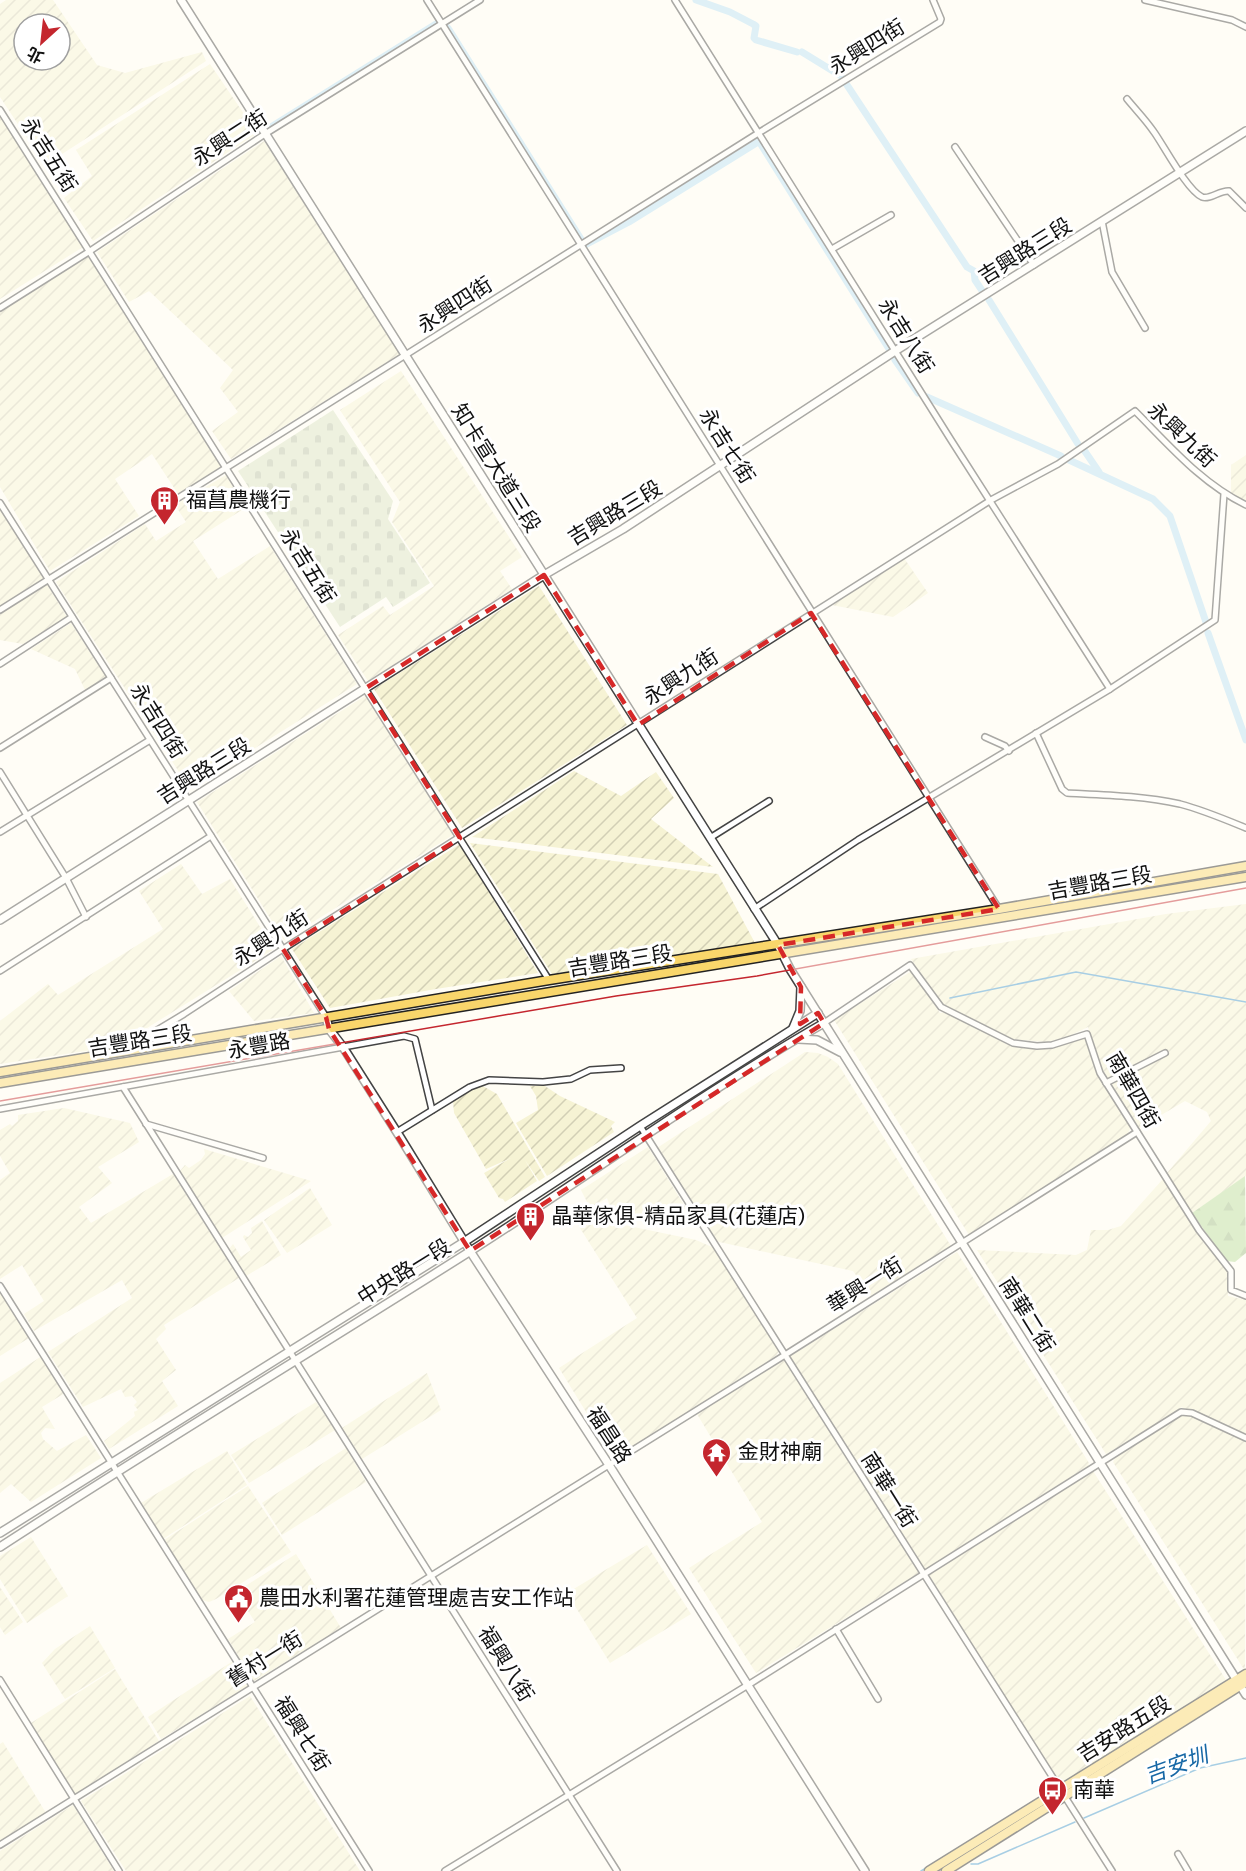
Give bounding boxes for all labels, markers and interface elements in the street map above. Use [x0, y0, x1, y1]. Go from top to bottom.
north arrow [12, 12, 72, 72]
street label: 永興四街 [825, 15, 909, 79]
text: 北 [24, 43, 47, 67]
street label: 永興二街 [188, 105, 272, 171]
street label: 永吉五街 [16, 113, 82, 197]
street label: 吉興路三段 [974, 213, 1076, 289]
street label: 永興四街 [413, 272, 497, 338]
street label: 永吉八街 [874, 294, 938, 378]
street label: 永興九街 [1143, 398, 1221, 472]
street label: 知卡宣大道三段 [447, 399, 545, 537]
street label: 永吉七街 [695, 404, 759, 488]
street label: 吉興路三段 [564, 476, 666, 550]
building icon: 福菖農機行 [149, 484, 181, 526]
place label: 福菖農機行 [186, 488, 291, 512]
street label: 永吉五街 [276, 524, 340, 608]
street label: 永興九街 [639, 644, 723, 710]
street label: 永吉四街 [126, 679, 190, 763]
street label: 吉興路三段 [153, 733, 255, 809]
street label: 吉豐路三段 [1046, 862, 1154, 904]
street label: 永興九街 [229, 905, 313, 971]
street label: 吉豐路三段 [566, 941, 674, 981]
street label: 吉豐路三段 [86, 1021, 194, 1061]
street label: 永豐路 [226, 1029, 292, 1063]
street label: 南華四街 [1102, 1048, 1164, 1132]
building icon: 晶華傢俱-精品家具(花蓮店) [514, 1200, 546, 1242]
place label: 晶華傢俱-精品家具(花蓮店) [551, 1204, 805, 1228]
street label: 中央路一段 [353, 1234, 455, 1310]
street label: 華興一街 [823, 1253, 907, 1317]
street label: 南華二街 [995, 1273, 1059, 1357]
street label: 福昌路 [582, 1402, 636, 1468]
temple icon: 金財神廟 [701, 1436, 733, 1478]
place label: 金財神廟 [738, 1440, 822, 1464]
street label: 南華一街 [857, 1448, 921, 1532]
public building icon: 農田水利署花蓮管理處吉安工作站 [222, 1582, 254, 1624]
place label: 農田水利署花蓮管理處吉安工作站 [259, 1586, 574, 1610]
street label: 福興八街 [474, 1622, 538, 1706]
street label: 舊村一街 [223, 1627, 307, 1691]
street label: 吉安路五段 [1073, 1691, 1175, 1767]
street label: 福興七街 [270, 1692, 334, 1776]
water label: 吉安圳 [1141, 1741, 1214, 1789]
bus stop icon: 南華 [1036, 1774, 1068, 1816]
place label: 南華 [1073, 1778, 1115, 1802]

